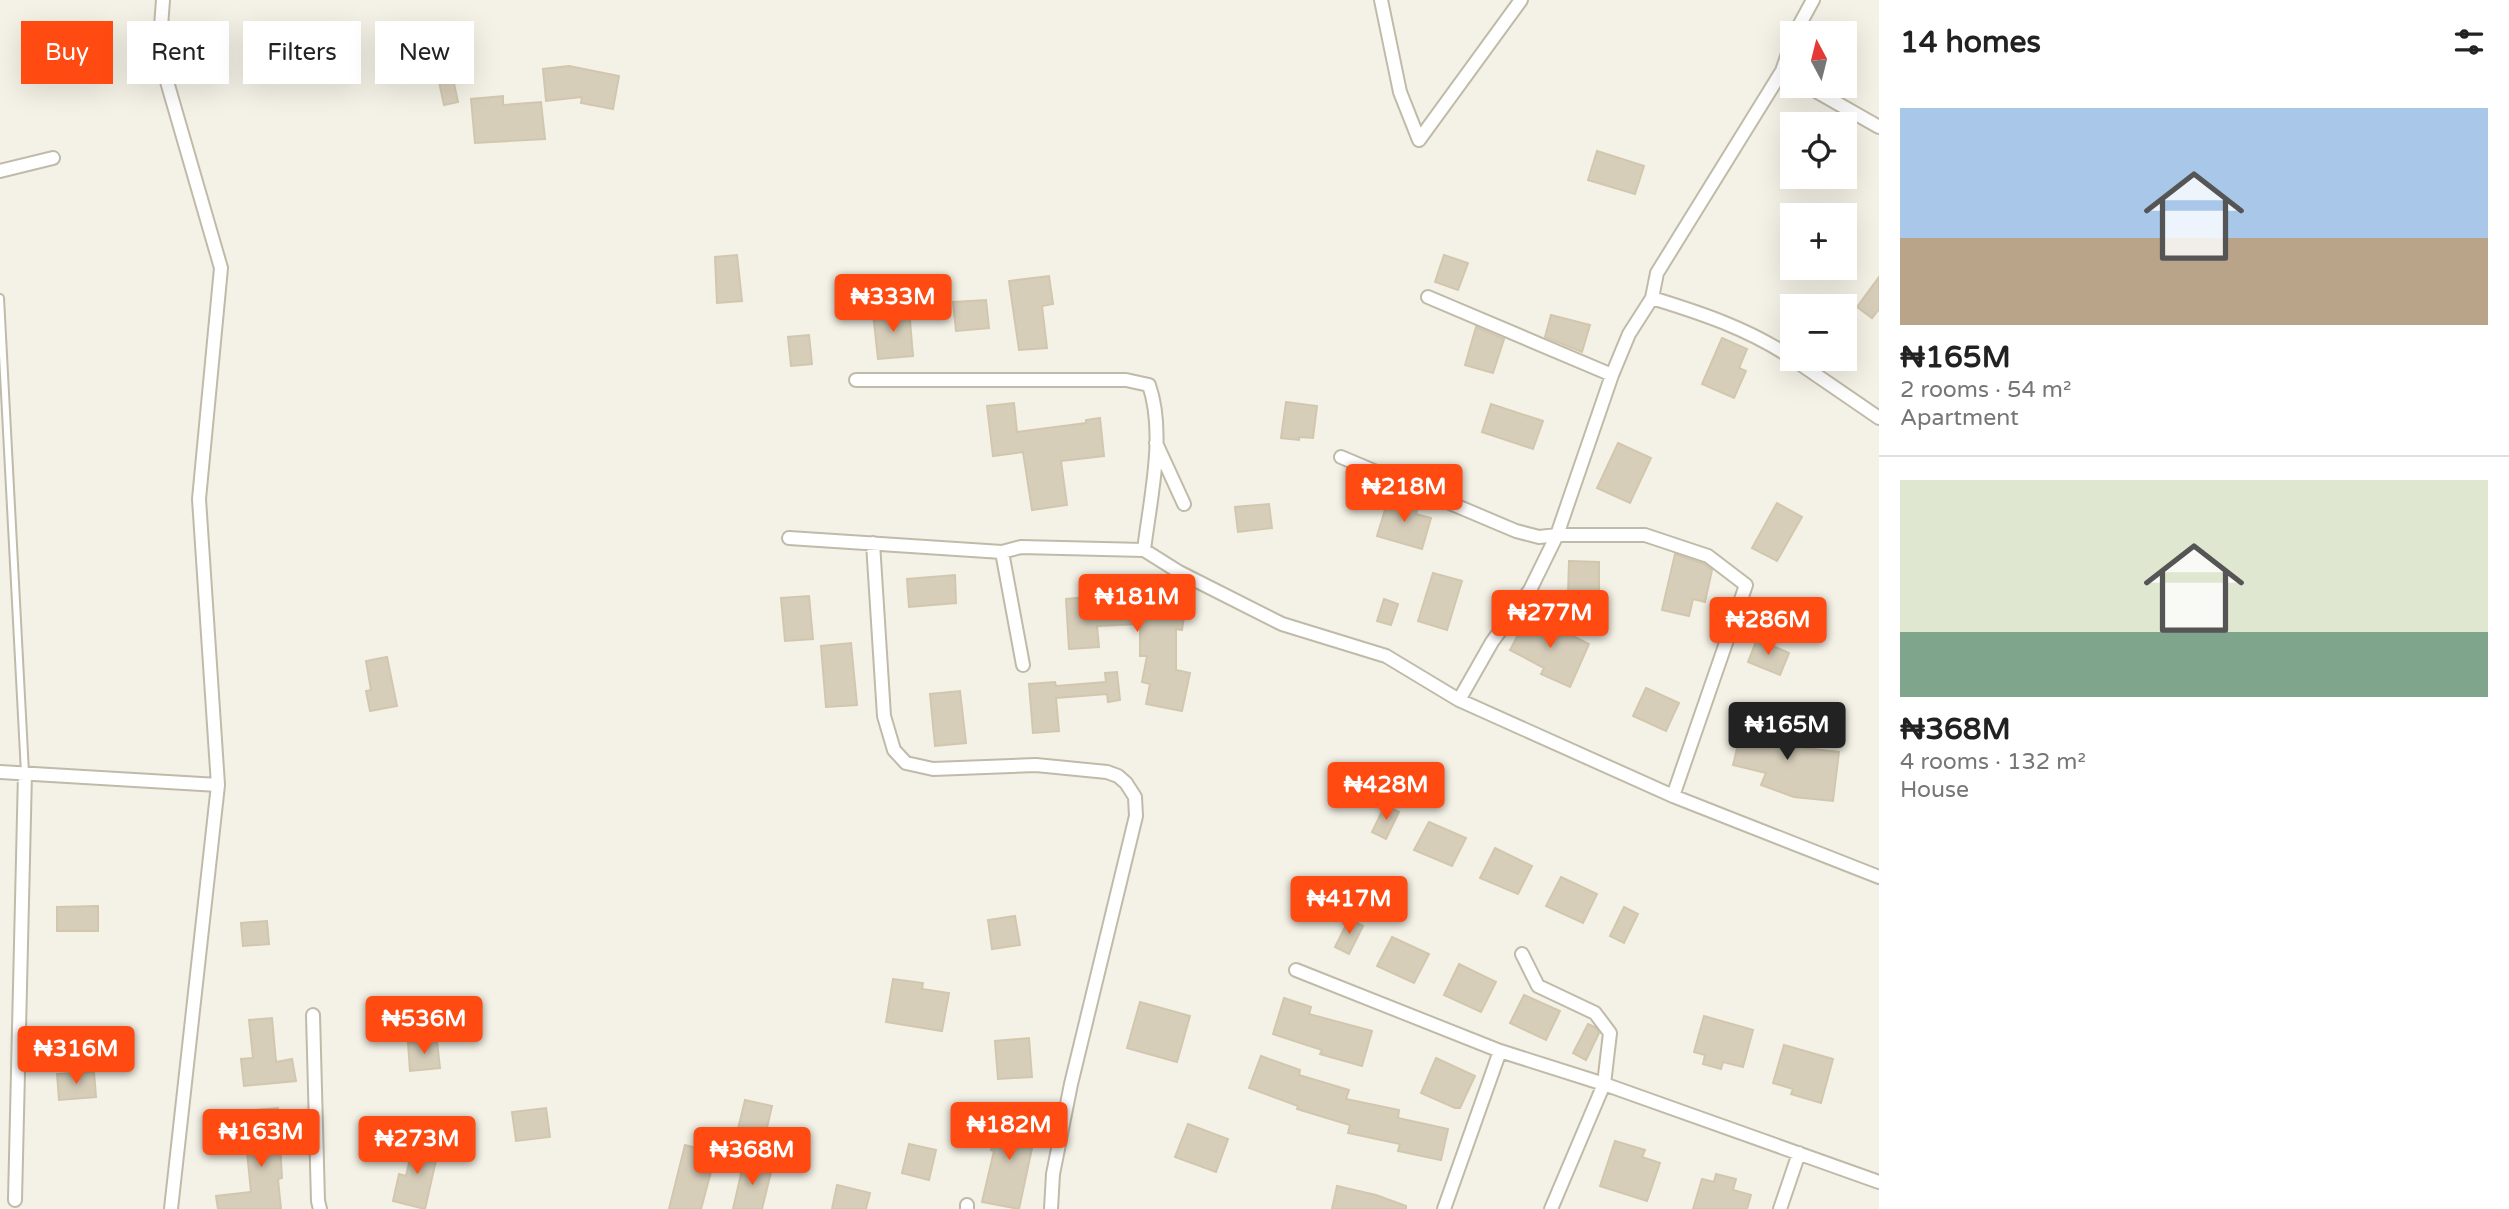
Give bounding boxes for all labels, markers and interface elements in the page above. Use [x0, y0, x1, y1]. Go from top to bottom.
chip: Buy [21, 21, 113, 84]
chip: Rent [127, 21, 229, 84]
chip: Filters [243, 21, 361, 84]
chip: New [375, 21, 474, 84]
north arrow [1780, 21, 1857, 98]
map controls [1780, 21, 1857, 371]
icon: filters [2450, 23, 2488, 61]
text: 14 homes [1900, 24, 2041, 61]
button: locate [1780, 112, 1857, 189]
icon: home [2131, 153, 2257, 279]
button: + [1780, 203, 1857, 280]
pin: ₦333M [844, 274, 942, 334]
text: ₦333M [851, 283, 935, 311]
button: − [1780, 294, 1857, 371]
text: ₦165M [1900, 339, 2011, 376]
text: 2 rooms · 54 m² [1900, 376, 2071, 404]
text: Apartment [1900, 404, 2019, 432]
pin: ₦218M [1355, 464, 1453, 524]
text: ₦218M [1362, 473, 1446, 501]
icon: home [2131, 525, 2257, 651]
pin: ₦181M [1088, 574, 1186, 634]
text: ₦181M [1095, 583, 1179, 611]
pin: ₦277M [1501, 590, 1599, 650]
pin: ₦286M [1719, 598, 1817, 657]
text: ₦277M [1508, 599, 1592, 627]
text: ₦286M [1726, 606, 1810, 634]
pin: ₦165M [1738, 702, 1836, 762]
text: ₦165M [1745, 711, 1829, 739]
text: ₦368M [1900, 711, 2011, 748]
text: 4 rooms · 132 m² [1900, 748, 2086, 776]
pin: ₦428M [1337, 762, 1435, 822]
text: ₦428M [1344, 771, 1428, 799]
text: House [1900, 776, 1969, 804]
pin: ₦417M [1300, 876, 1398, 936]
text: ₦417M [1307, 885, 1391, 913]
pin: ₦536M [375, 996, 473, 1056]
text: ₦536M [382, 1005, 466, 1033]
pin: ₦316M [27, 1026, 125, 1086]
text: ₦316M [34, 1035, 118, 1063]
pin: ₦182M [960, 1102, 1058, 1162]
pin: ₦163M [212, 1110, 310, 1169]
text: ₦182M [967, 1111, 1051, 1139]
pin: ₦273M [368, 1116, 466, 1176]
text: ₦163M [219, 1118, 303, 1146]
text: ₦273M [375, 1125, 459, 1153]
pin: ₦368M [703, 1128, 801, 1187]
text: ₦368M [710, 1136, 794, 1164]

